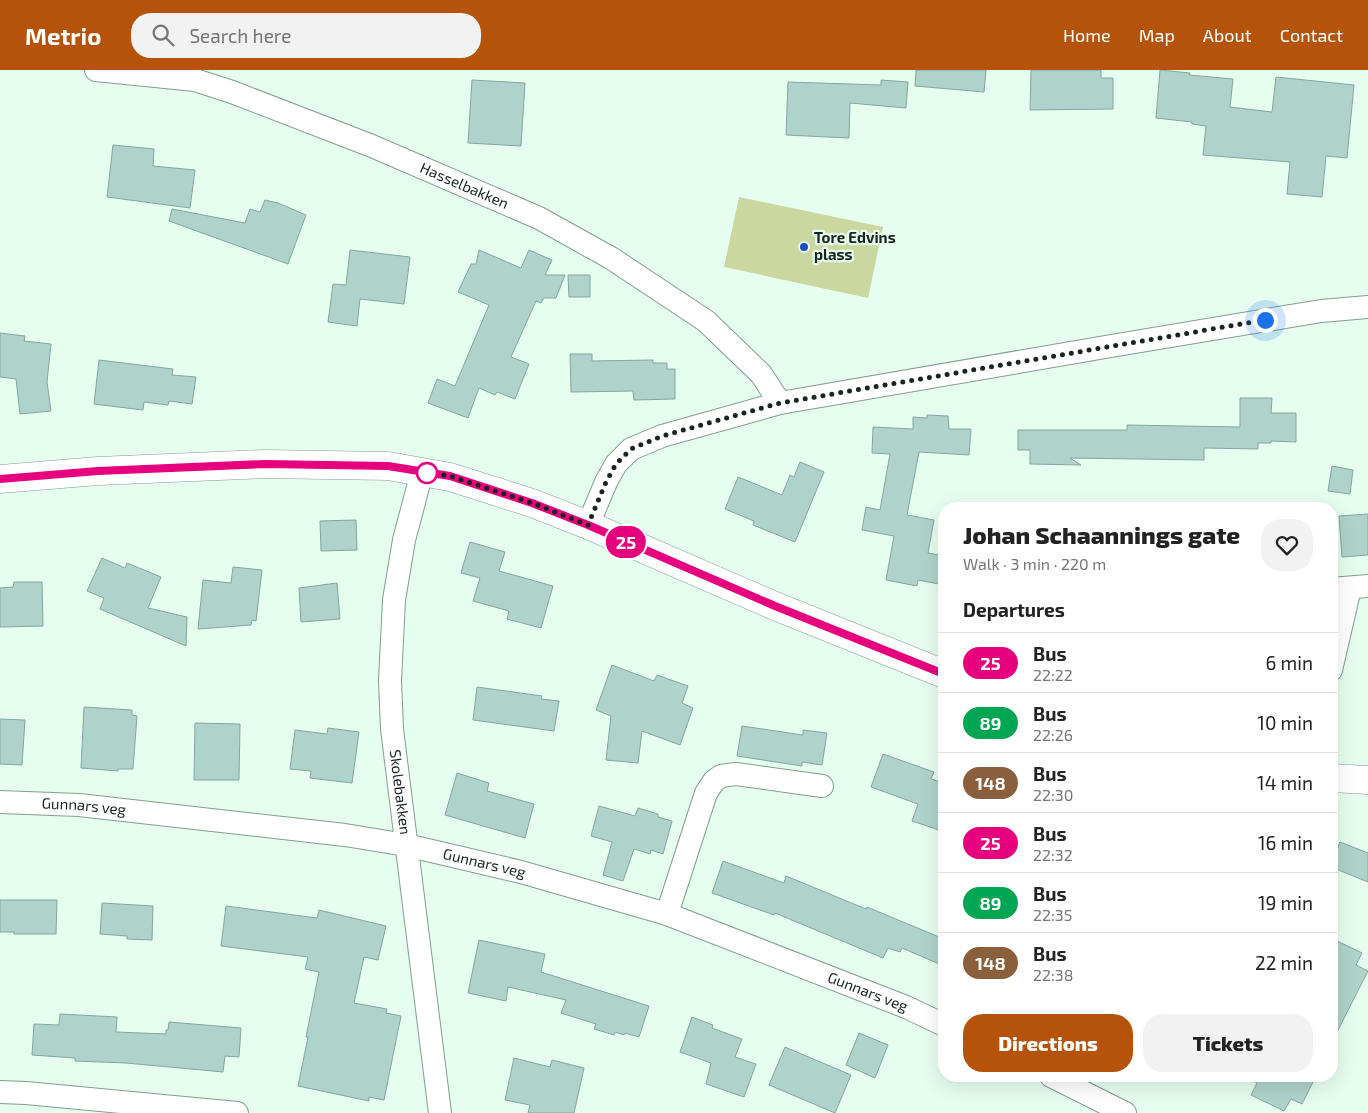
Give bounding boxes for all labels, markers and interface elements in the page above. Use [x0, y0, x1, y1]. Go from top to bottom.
search box [131, 13, 481, 58]
text: Metrio [25, 21, 101, 50]
icon: search [149, 21, 177, 49]
text: Search here [189, 24, 291, 47]
text: Home [1063, 24, 1111, 46]
text: Map [1139, 24, 1175, 46]
text: About [1203, 24, 1252, 46]
text: Contact [1280, 24, 1343, 46]
street label: Hasselbakken [418, 158, 512, 212]
place label: Tore Edvins plass [814, 228, 896, 263]
marker: Tore Edvins plass [798, 241, 810, 253]
your location [1253, 308, 1278, 333]
unlabelled marker [416, 462, 438, 484]
button: heart [1261, 519, 1313, 571]
text: Johan Schaannings gate [963, 520, 1240, 549]
line badge: 25 [604, 526, 648, 558]
text: 25 [616, 531, 636, 553]
text: Walk · 3 min · 220 m [963, 554, 1106, 573]
text: Departures [963, 598, 1065, 621]
text: Bus [1033, 642, 1067, 665]
text: 6 min [1265, 651, 1313, 674]
text: 25 [980, 652, 1001, 674]
text: 22:22 [1033, 665, 1073, 684]
text: Bus [1033, 702, 1067, 725]
text: 10 min [1257, 711, 1313, 734]
text: 89 [980, 712, 1001, 734]
text: 22:26 [1033, 725, 1073, 744]
street label: Skolebakken [387, 749, 415, 836]
text: Bus [1033, 762, 1067, 785]
text: 14 min [1257, 771, 1313, 794]
text: 148 [975, 772, 1006, 794]
text: 22:30 [1033, 785, 1073, 804]
street label: Gunnars veg [41, 794, 128, 818]
text: Bus [1033, 822, 1067, 845]
text: 16 min [1258, 831, 1313, 854]
text: 25 [980, 832, 1001, 854]
street label: Gunnars veg [441, 844, 529, 881]
text: 22:32 [1033, 845, 1073, 864]
text: Bus [1033, 882, 1067, 905]
text: 19 min [1258, 891, 1313, 914]
text: 89 [980, 892, 1001, 914]
text: 22:35 [1033, 905, 1072, 924]
text: Bus [1033, 942, 1067, 965]
text: 22 min [1255, 951, 1313, 974]
text: 148 [975, 952, 1006, 974]
text: 22:38 [1033, 965, 1073, 984]
street label: Gunnars veg [825, 967, 911, 1015]
button: Directions [963, 1014, 1133, 1072]
button: Tickets [1143, 1014, 1313, 1072]

